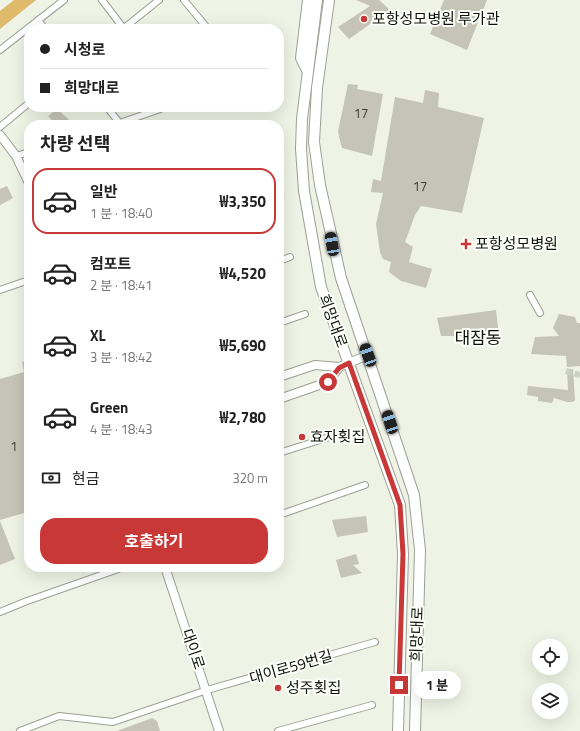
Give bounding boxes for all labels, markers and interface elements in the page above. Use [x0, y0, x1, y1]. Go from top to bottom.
place label: 포항성모병원 루가관 [372, 7, 500, 30]
marker: 포항성모병원 루가관 [359, 14, 369, 24]
text: 시청로 [64, 38, 105, 61]
text: 희망대로 [64, 76, 119, 99]
house number: 17 [354, 103, 368, 123]
text: 차량 선택 [40, 130, 110, 157]
house number: 17 [413, 176, 427, 196]
text: 일반 [90, 180, 118, 203]
icon: car [42, 183, 78, 219]
text: ₩3,350 [220, 190, 266, 213]
text: 1 분 · 18:40 [90, 203, 153, 223]
car [324, 231, 340, 257]
place label: 포항성모병원 [475, 232, 558, 255]
marker: 포항성모병원 [460, 238, 472, 250]
text: 컴포트 [90, 252, 131, 275]
icon: car [42, 255, 78, 291]
text: ₩4,520 [220, 262, 266, 285]
text: 2 분 · 18:41 [90, 275, 153, 295]
street label: 희망대로 [313, 291, 354, 351]
text: XL [90, 324, 106, 347]
district label: 대잠동 [455, 325, 501, 351]
icon: car [42, 327, 78, 363]
text: ₩5,690 [220, 334, 266, 357]
car [358, 342, 378, 368]
text: 3 분 · 18:42 [90, 347, 153, 367]
route start [319, 373, 337, 391]
text: Green [90, 396, 128, 419]
icon: car [42, 399, 78, 435]
text: ₩2,780 [220, 406, 266, 429]
car [381, 409, 399, 435]
text: 4 분 · 18:43 [90, 419, 153, 439]
place label: 효자횟집 [310, 425, 365, 448]
marker: 효자횟집 [297, 432, 307, 442]
house number: 1 [10, 436, 18, 456]
icon: cash [40, 467, 62, 489]
text: 현금 [72, 467, 100, 490]
text: 320 m [232, 468, 268, 488]
button: 호출하기 [40, 518, 268, 564]
street label: 희망대로 [404, 606, 429, 662]
street label: 대이로 [176, 626, 211, 672]
map controls [532, 639, 568, 719]
button: locate [532, 639, 568, 675]
street label: 대이로59번길 [246, 644, 335, 689]
callout: 1 분 [413, 671, 461, 699]
text: 1 분 [426, 675, 448, 695]
place label: 성주횟집 [286, 676, 341, 699]
route end [390, 676, 408, 694]
marker: 성주횟집 [273, 683, 283, 693]
button: layers [532, 683, 568, 719]

